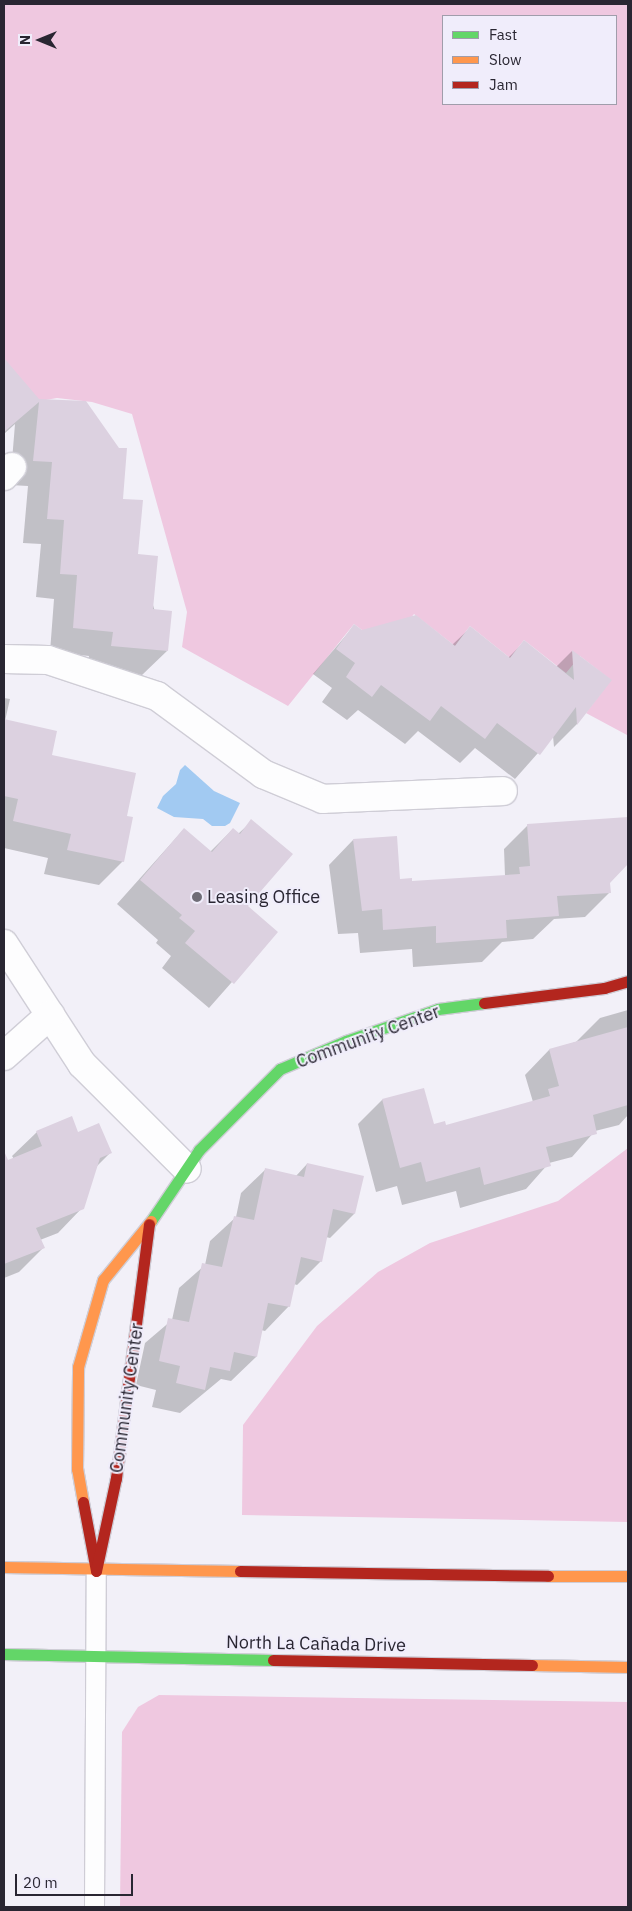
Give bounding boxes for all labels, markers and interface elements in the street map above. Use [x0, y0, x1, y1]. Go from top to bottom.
north arrow [15, 15, 65, 65]
legend [442, 15, 617, 105]
text: Fast [489, 25, 517, 44]
text: N [16, 35, 34, 45]
text: Slow [489, 50, 522, 69]
text: Jam [489, 75, 518, 94]
place label: Leasing Office [207, 886, 320, 908]
marker: Leasing Office [191, 891, 203, 903]
street label: Community Center [293, 1001, 443, 1073]
street label: Community Center [106, 1322, 148, 1474]
street label: North La Cañada Drive [226, 1632, 406, 1656]
scale bar [18, 1864, 135, 1896]
text: 20 m [23, 1873, 58, 1892]

